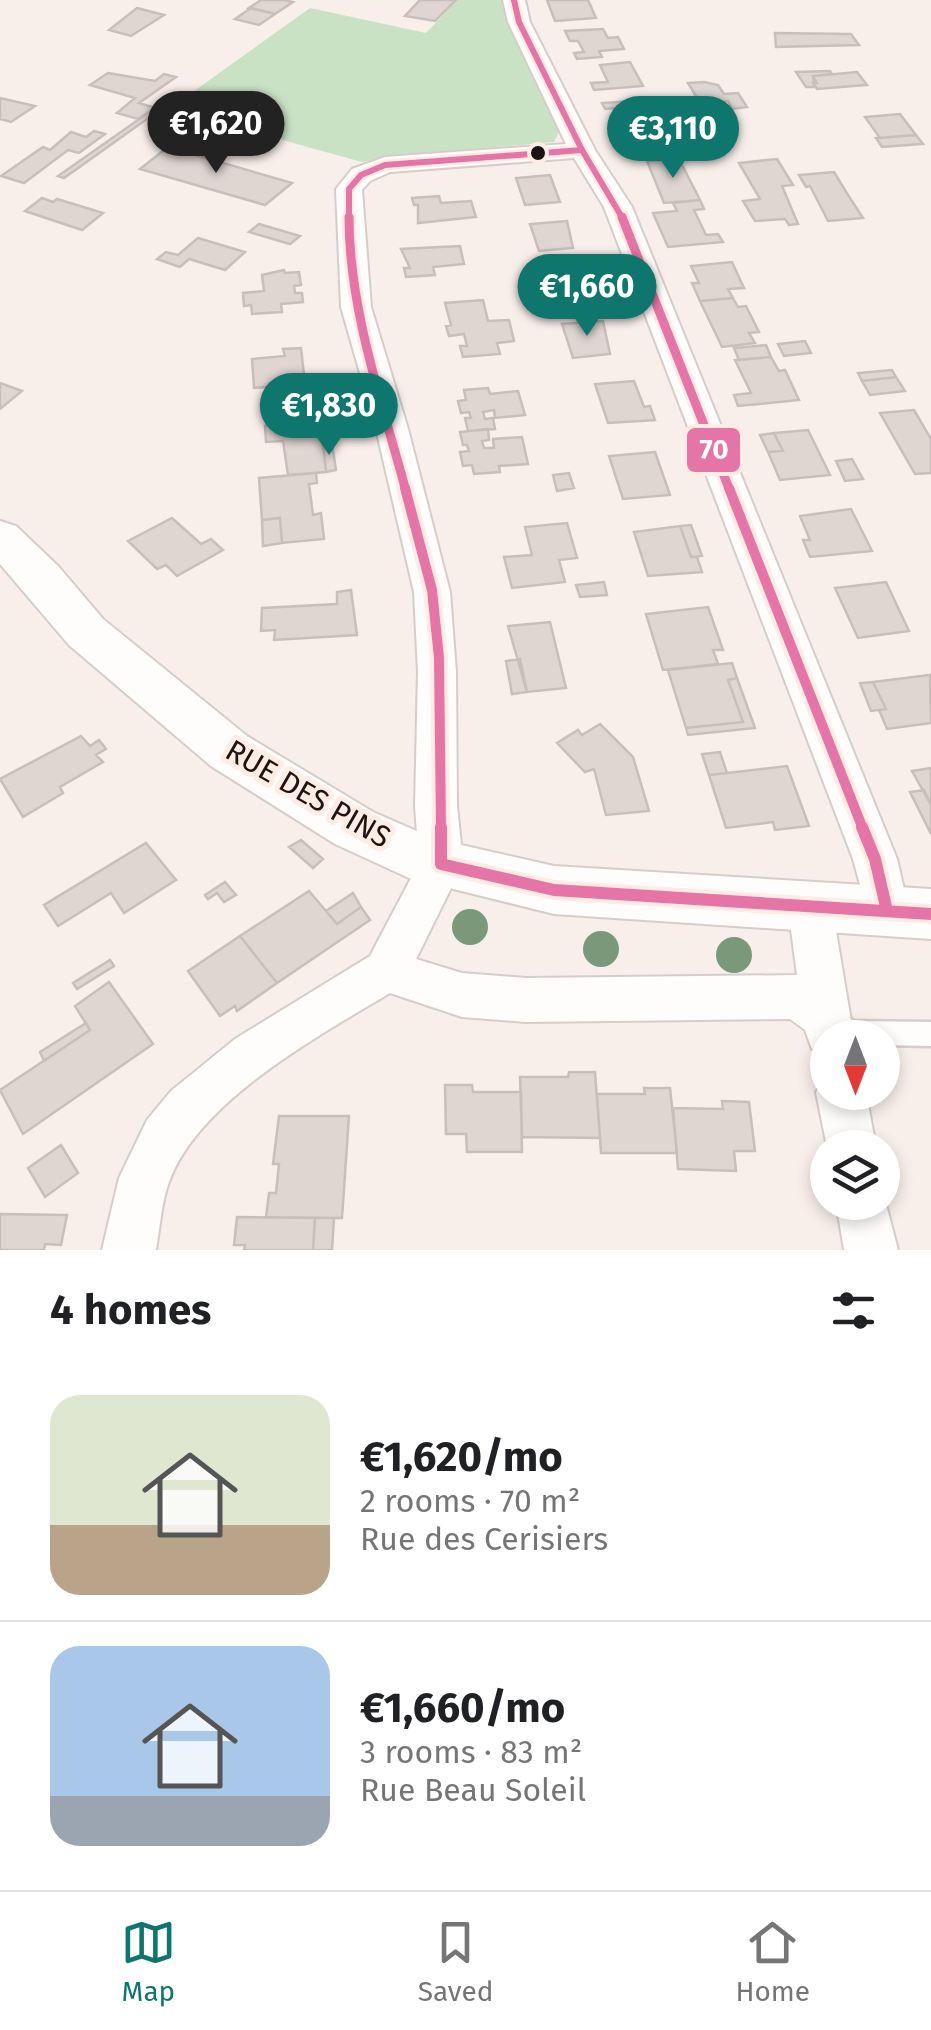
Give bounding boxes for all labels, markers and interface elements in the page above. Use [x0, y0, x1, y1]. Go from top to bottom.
pin: €1,620 [135, 91, 297, 176]
pin: €3,110 [592, 96, 754, 181]
text: €1,620 [169, 104, 263, 142]
text: €3,110 [629, 109, 717, 147]
unlabelled marker [528, 143, 548, 163]
pin: €1,660 [506, 254, 668, 339]
text: €1,660 [540, 267, 634, 305]
pin: €1,830 [248, 373, 410, 458]
text: €1,830 [282, 386, 376, 424]
line badge: 70 [685, 426, 742, 474]
text: 70 [699, 433, 729, 466]
street label: RUE DES PINS [219, 732, 397, 856]
north arrow [810, 1020, 900, 1110]
map controls [810, 1020, 900, 1220]
button: layers [810, 1130, 900, 1220]
icon: filters [826, 1283, 881, 1338]
text: 4 homes [50, 1285, 211, 1335]
text: €1,620/mo [360, 1432, 563, 1482]
icon: home [130, 1435, 250, 1555]
text: 2 rooms · 70 m² [360, 1482, 580, 1520]
text: Rue des Cerisiers [360, 1520, 608, 1558]
text: €1,660/mo [360, 1683, 565, 1733]
icon: home [130, 1686, 250, 1806]
text: 3 rooms · 83 m² [360, 1733, 582, 1771]
text: Rue Beau Soleil [360, 1771, 586, 1809]
tab: Map [121, 1915, 176, 2008]
tab: Saved [418, 1915, 494, 2008]
tab: Home [735, 1915, 810, 2008]

